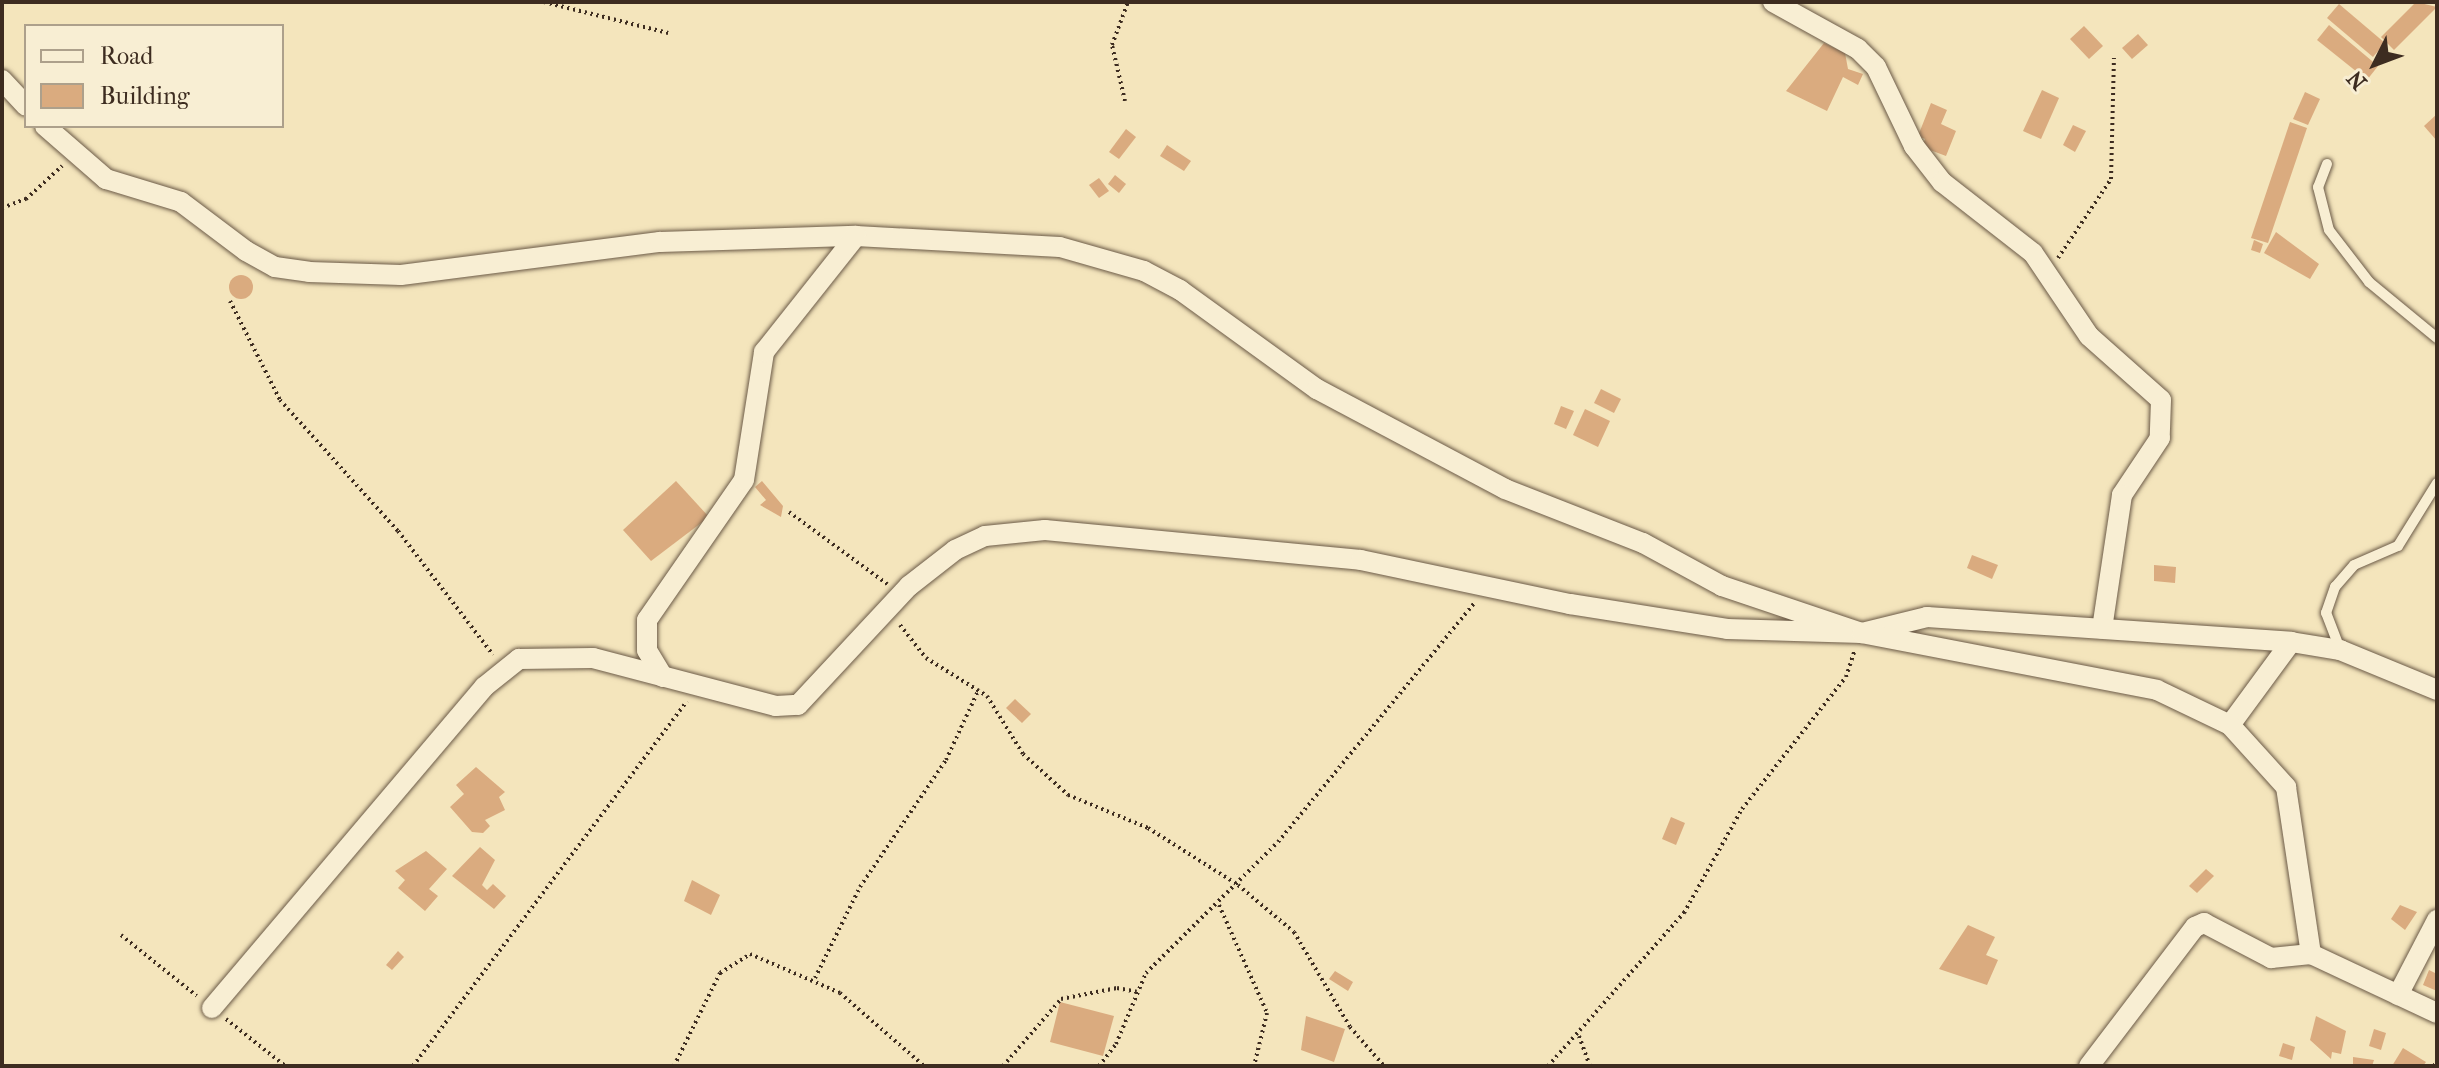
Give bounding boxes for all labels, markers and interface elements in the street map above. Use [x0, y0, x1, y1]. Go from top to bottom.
legend [24, 24, 284, 128]
north arrow [2335, 24, 2415, 104]
text: Road [100, 42, 153, 70]
text: N [2342, 65, 2372, 95]
text: Building [100, 82, 190, 110]

